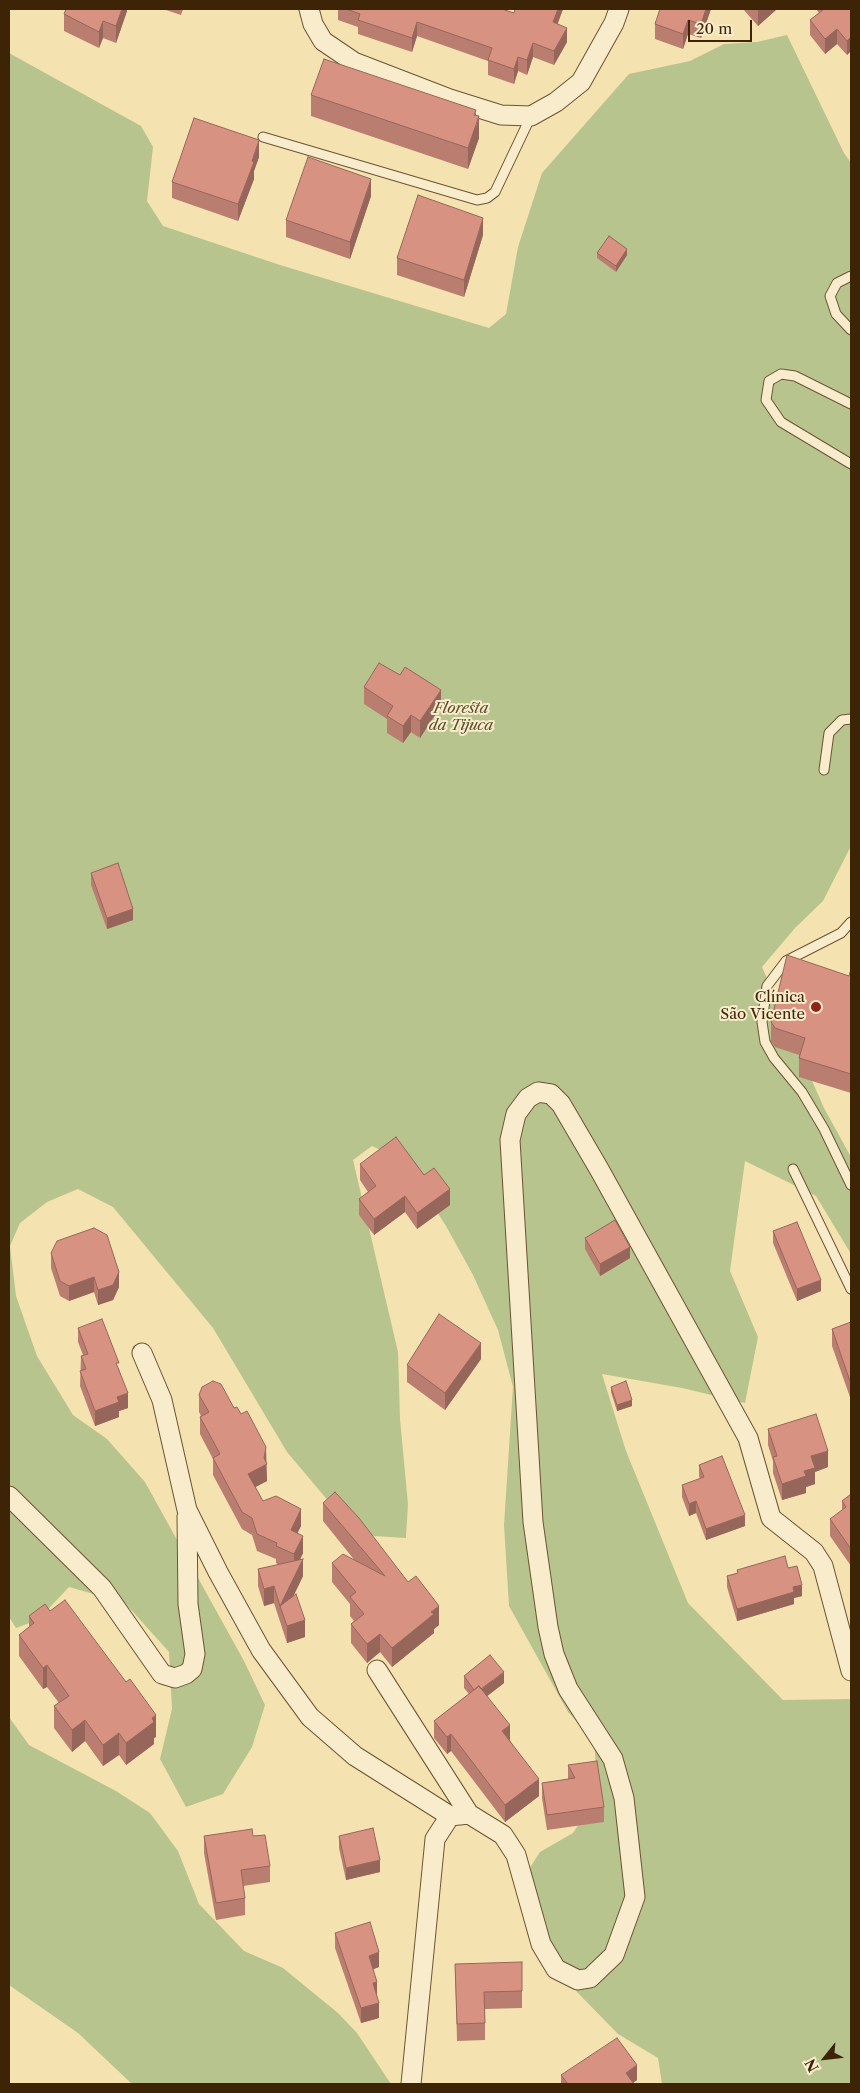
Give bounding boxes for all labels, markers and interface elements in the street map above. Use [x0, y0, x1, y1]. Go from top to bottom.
scale bar [690, 10, 754, 42]
text: 20 m [696, 19, 732, 38]
park label: Floresta da Tijuca [429, 700, 493, 735]
place label: Clínica São Vicente [720, 989, 805, 1024]
marker: Clínica São Vicente [809, 1000, 823, 1014]
north arrow [800, 2033, 850, 2083]
text: N [801, 2056, 823, 2075]

